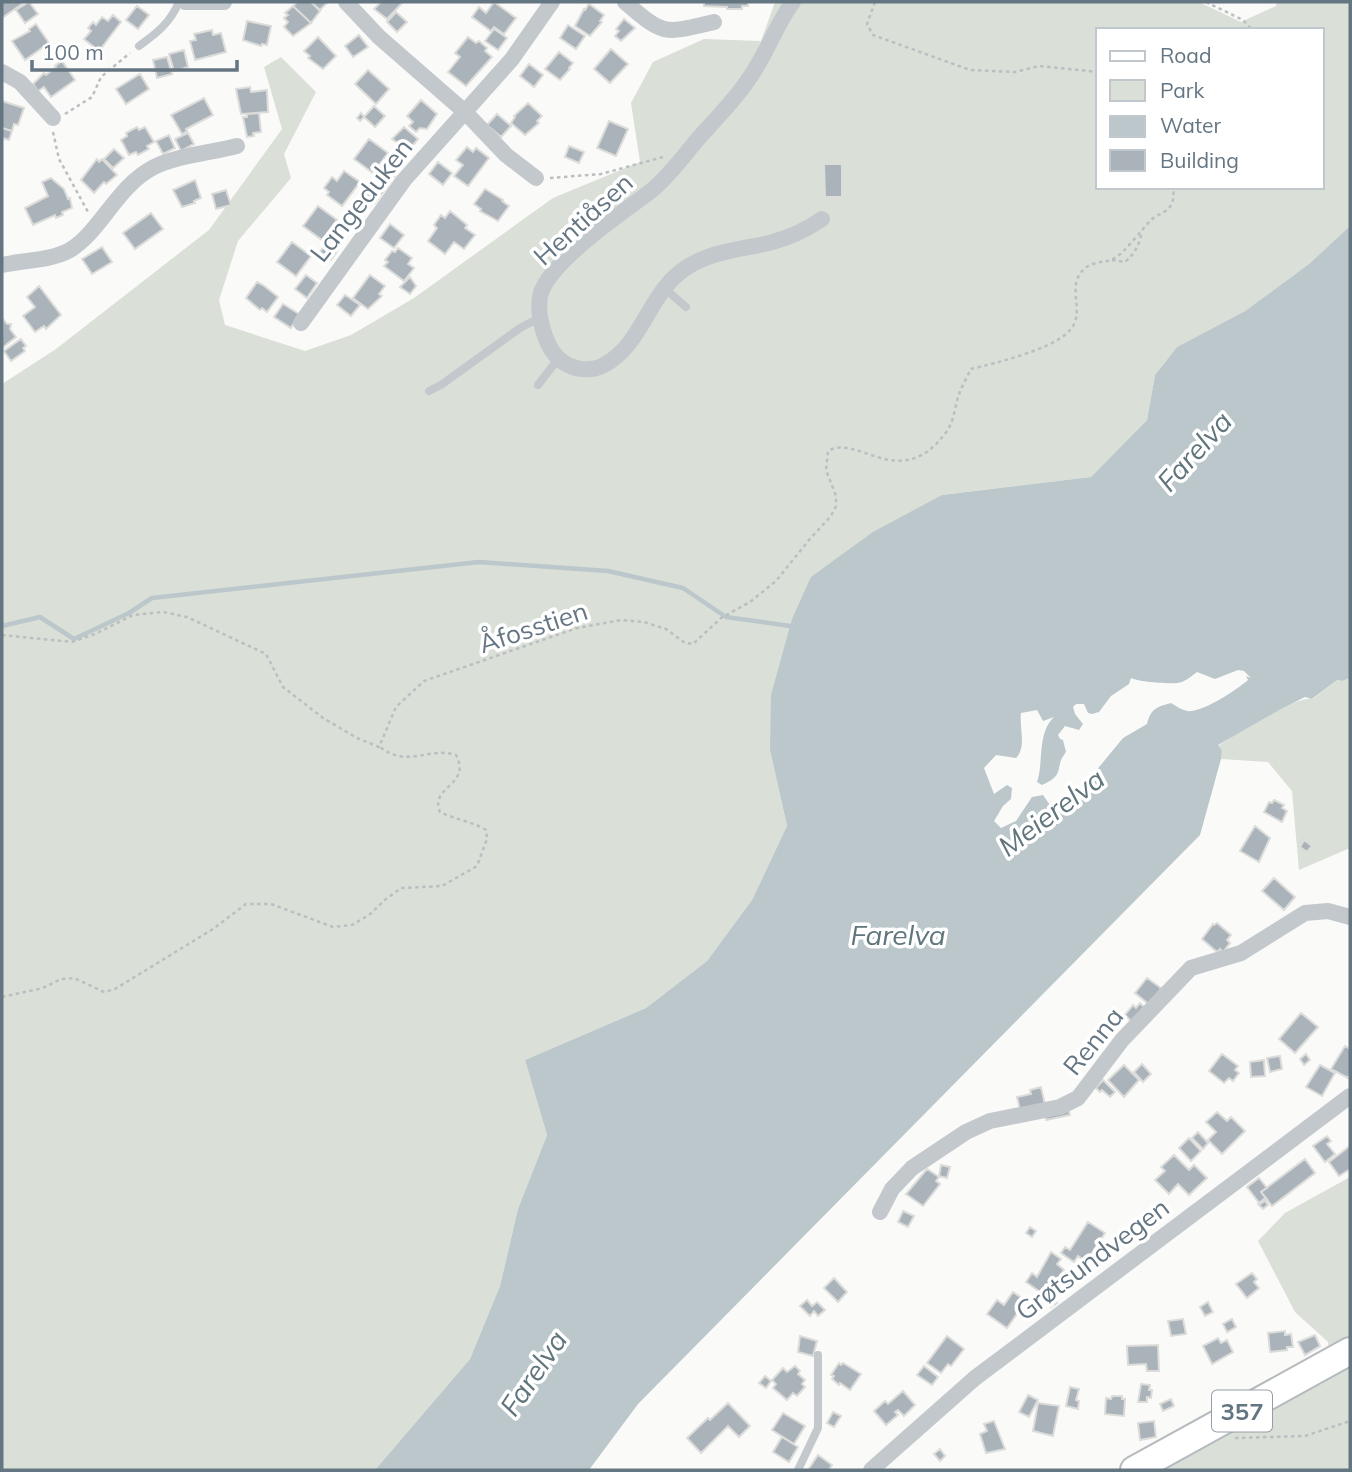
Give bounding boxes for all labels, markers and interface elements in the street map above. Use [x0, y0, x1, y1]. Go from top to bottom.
scale bar [32, 28, 236, 72]
legend [1096, 28, 1324, 189]
text: 100 m [42, 39, 104, 65]
text: Road [1160, 42, 1211, 68]
text: Park [1160, 77, 1204, 103]
text: Water [1160, 112, 1221, 138]
street label: Langeduken [302, 132, 420, 268]
text: Building [1160, 147, 1239, 173]
street label: Hentiåsen [526, 166, 640, 272]
water label: Farelva [1149, 404, 1239, 498]
street label: Åfosstien [474, 594, 592, 660]
water label: Meierelva [991, 761, 1111, 863]
water label: Farelva [850, 917, 946, 952]
street label: Renna [1056, 1000, 1130, 1082]
street label: Grøtsundvegen [1009, 1191, 1175, 1327]
water label: Farelva [492, 1324, 574, 1422]
road number: 357 [1212, 1391, 1272, 1432]

